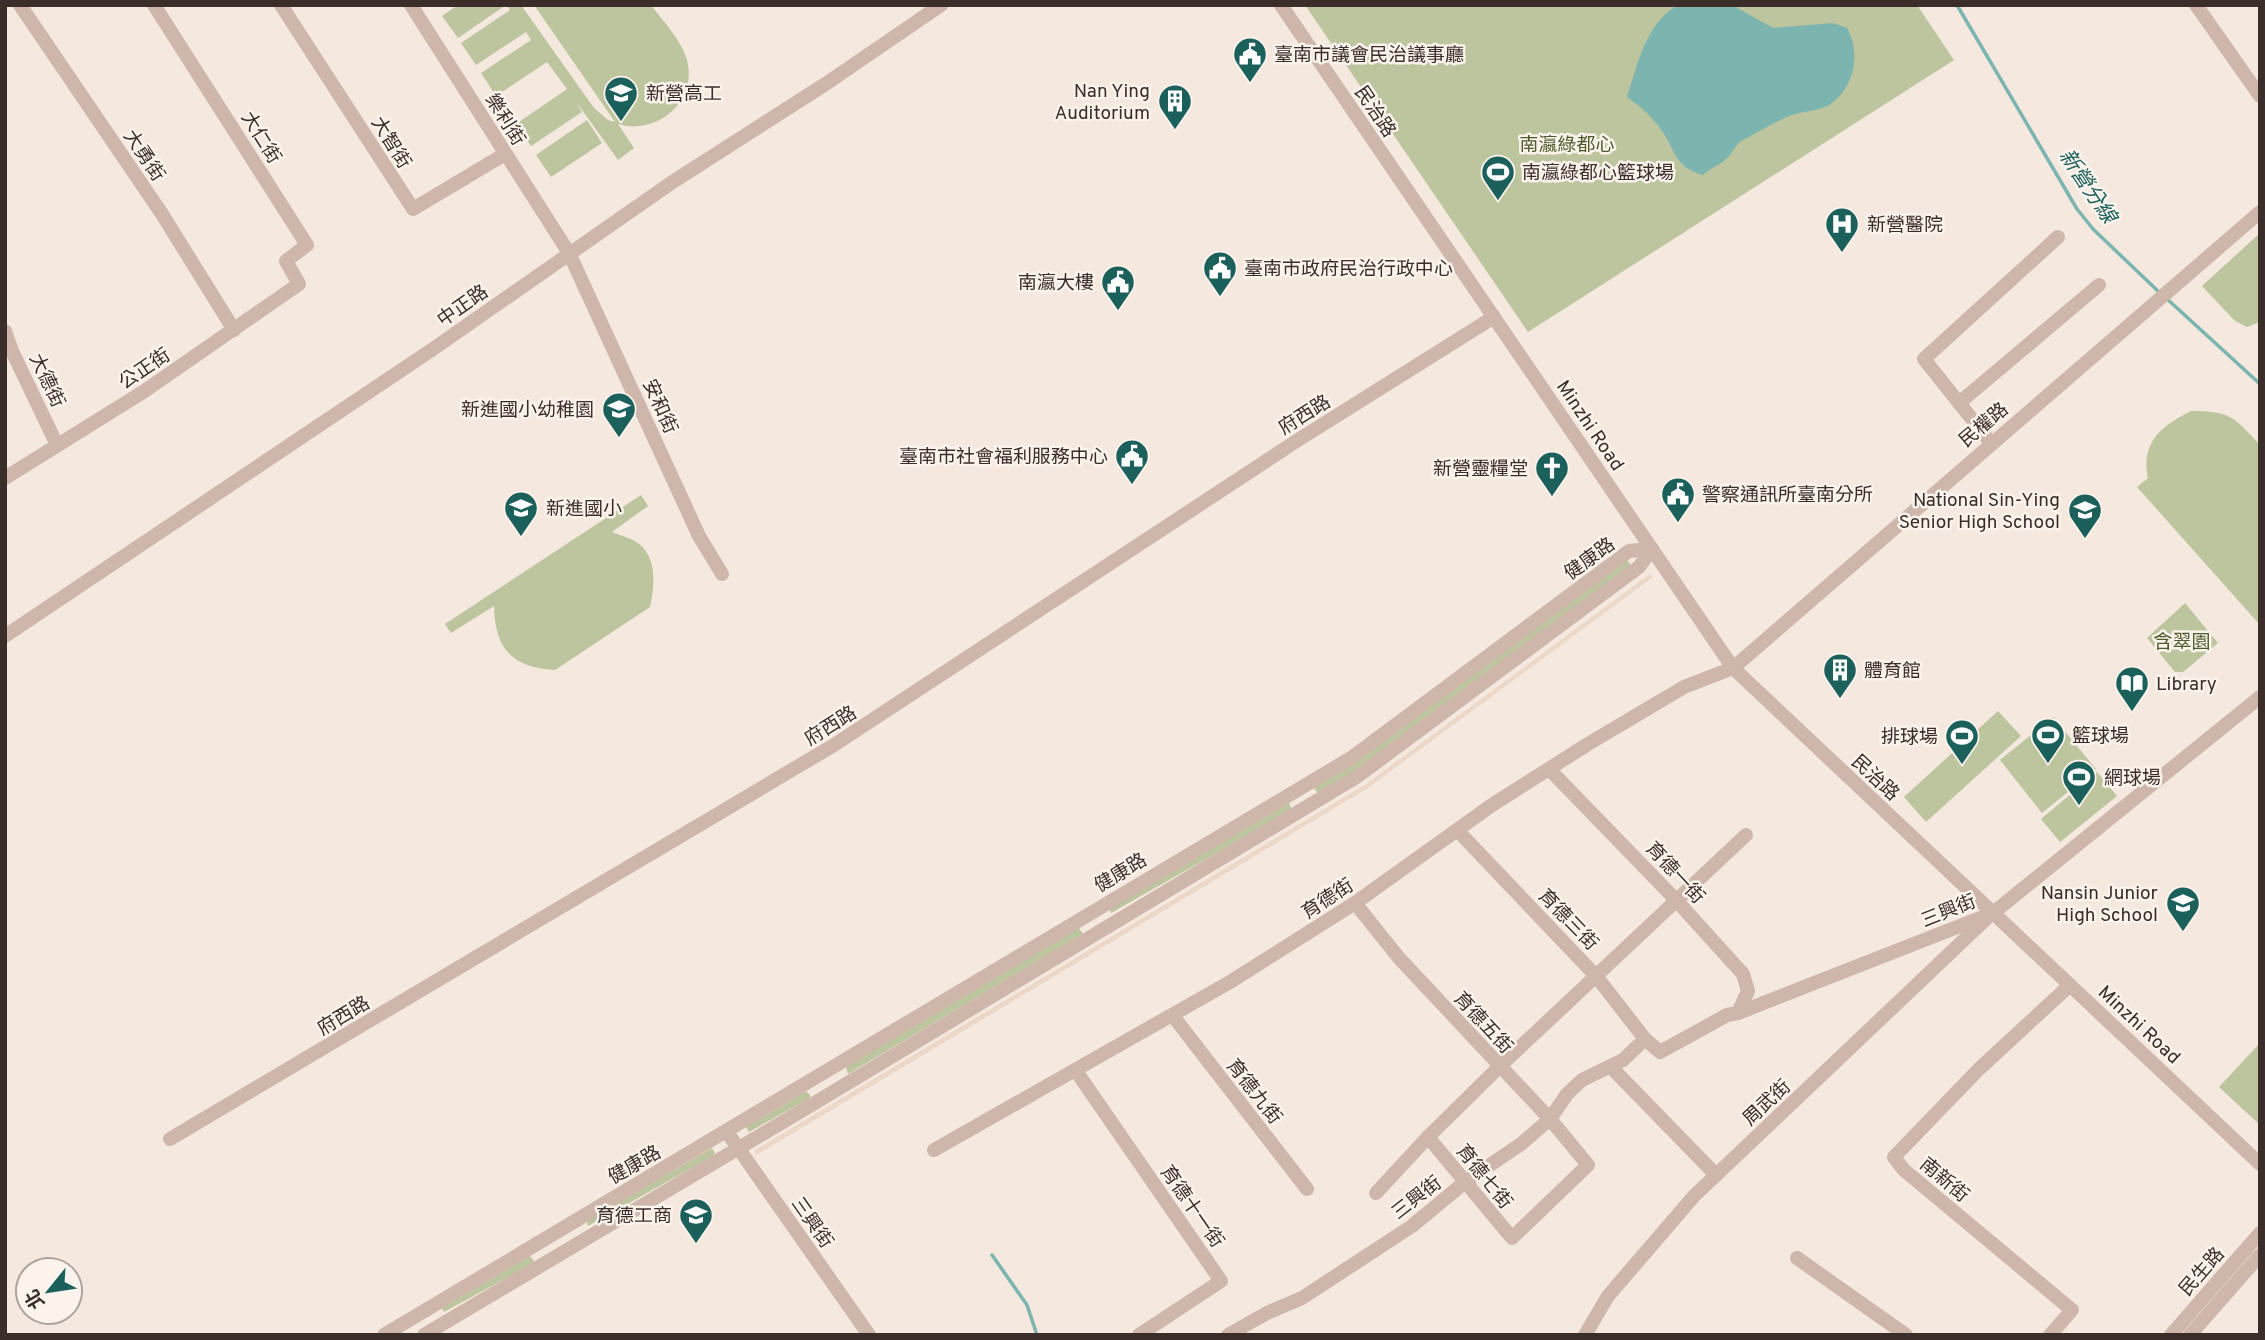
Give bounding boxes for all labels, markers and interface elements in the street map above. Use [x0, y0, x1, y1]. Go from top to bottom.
public building icon: 臺南市議會民治議事廳 [1231, 35, 1269, 84]
place label: 臺南市議會民治議事廳 [1274, 44, 1464, 68]
school or university icon: 新營高工 [602, 74, 640, 123]
place label: Nan Ying Auditorium [1055, 80, 1150, 126]
building icon: Nan Ying Auditorium [1156, 82, 1194, 131]
street label: 民治路 [1348, 82, 1400, 142]
place label: 新營高工 [646, 83, 722, 107]
street label: 樂利街 [479, 90, 530, 151]
street label: 大仁街 [235, 108, 286, 169]
street label: 大智街 [365, 113, 416, 174]
street label: 大勇街 [117, 126, 169, 186]
park label: 南瀛綠都心 [1519, 134, 1615, 158]
water label: 新營分線 [2052, 144, 2123, 231]
sports icon: 南瀛綠都心籃球場 [1479, 153, 1517, 202]
place label: 南瀛綠都心籃球場 [1522, 162, 1674, 186]
hospital icon: 新營醫院 [1823, 205, 1861, 254]
place label: 新營醫院 [1867, 214, 1943, 238]
public building icon: 臺南市政府民治行政中心 [1201, 249, 1239, 298]
place label: 臺南市政府民治行政中心 [1244, 258, 1453, 282]
public building icon: 南瀛大樓 [1099, 263, 1137, 312]
place label: 南瀛大樓 [1018, 272, 1094, 296]
street label: 中正路 [433, 280, 493, 333]
street label: 公正街 [115, 344, 175, 396]
street label: 大德街 [23, 350, 69, 412]
street label: 安和街 [637, 376, 682, 438]
street label: Minzhi Road [1550, 376, 1628, 476]
school or university icon: 新進國小幼稚園 [600, 390, 638, 439]
street label: 府西路 [1275, 390, 1336, 441]
street label: 民權路 [1955, 398, 2014, 453]
place label: 新進國小幼稚園 [461, 399, 594, 423]
public building icon: 臺南市社會福利服務中心 [1113, 437, 1151, 486]
place label: 臺南市社會福利服務中心 [899, 446, 1108, 470]
church icon: 新營靈糧堂 [1533, 449, 1571, 498]
place label: 新營靈糧堂 [1433, 458, 1528, 482]
public building icon: 警察通訊所臺南分所 [1659, 475, 1697, 524]
place label: 警察通訊所臺南分所 [1702, 484, 1873, 508]
school or university icon: 新進國小 [502, 489, 540, 538]
place label: National Sin-Ying Senior High School [1899, 489, 2060, 535]
school or university icon: National Sin-Ying Senior High School [2066, 491, 2104, 540]
place label: 新進國小 [546, 498, 622, 522]
street label: 健康路 [1560, 533, 1620, 586]
park label: 含翠園 [2153, 631, 2211, 655]
building icon: 體育館 [1821, 651, 1859, 700]
place label: 體育館 [1864, 660, 1921, 684]
library icon: Library [2113, 664, 2151, 713]
place label: Library [2156, 673, 2217, 697]
street label: 府西路 [801, 701, 862, 752]
sports icon: 籃球場 [2029, 716, 2067, 765]
sports icon: 排球場 [1943, 717, 1981, 766]
place label: 籃球場 [2072, 725, 2129, 749]
place label: 排球場 [1881, 726, 1938, 750]
street label: 民治路 [1846, 750, 1904, 807]
sports icon: 網球場 [2060, 758, 2098, 807]
place label: 網球場 [2104, 767, 2161, 791]
street label: 育德一街 [1640, 837, 1709, 909]
street label: 健康路 [1090, 849, 1152, 899]
street label: 育德街 [1298, 874, 1359, 925]
place label: Nansin Junior High School [2041, 882, 2159, 928]
school or university icon: Nansin Junior High School [2164, 884, 2202, 933]
street label: 育德三街 [1533, 885, 1603, 956]
street label: 三興街 [1918, 890, 1980, 934]
street label: Minzhi Road [2092, 981, 2185, 1070]
street label: 育德五街 [1448, 987, 1517, 1059]
street label: 府西路 [313, 992, 375, 1042]
street label: 育德九街 [1221, 1055, 1286, 1130]
street label: 周武街 [1738, 1075, 1796, 1132]
street label: 育德七街 [1450, 1140, 1517, 1214]
street label: 健康路 [604, 1141, 666, 1190]
street label: 南新街 [1914, 1153, 1973, 1208]
street label: 育德十一街 [1154, 1161, 1228, 1253]
street label: 三興街 [1387, 1172, 1447, 1226]
street label: 三興街 [785, 1193, 838, 1253]
school or university icon: 育德工商 [677, 1196, 715, 1245]
place label: 育德工商 [596, 1205, 672, 1229]
street label: 民生路 [2175, 1243, 2230, 1302]
north arrow [14, 1256, 84, 1326]
text: 北 [21, 1284, 51, 1313]

